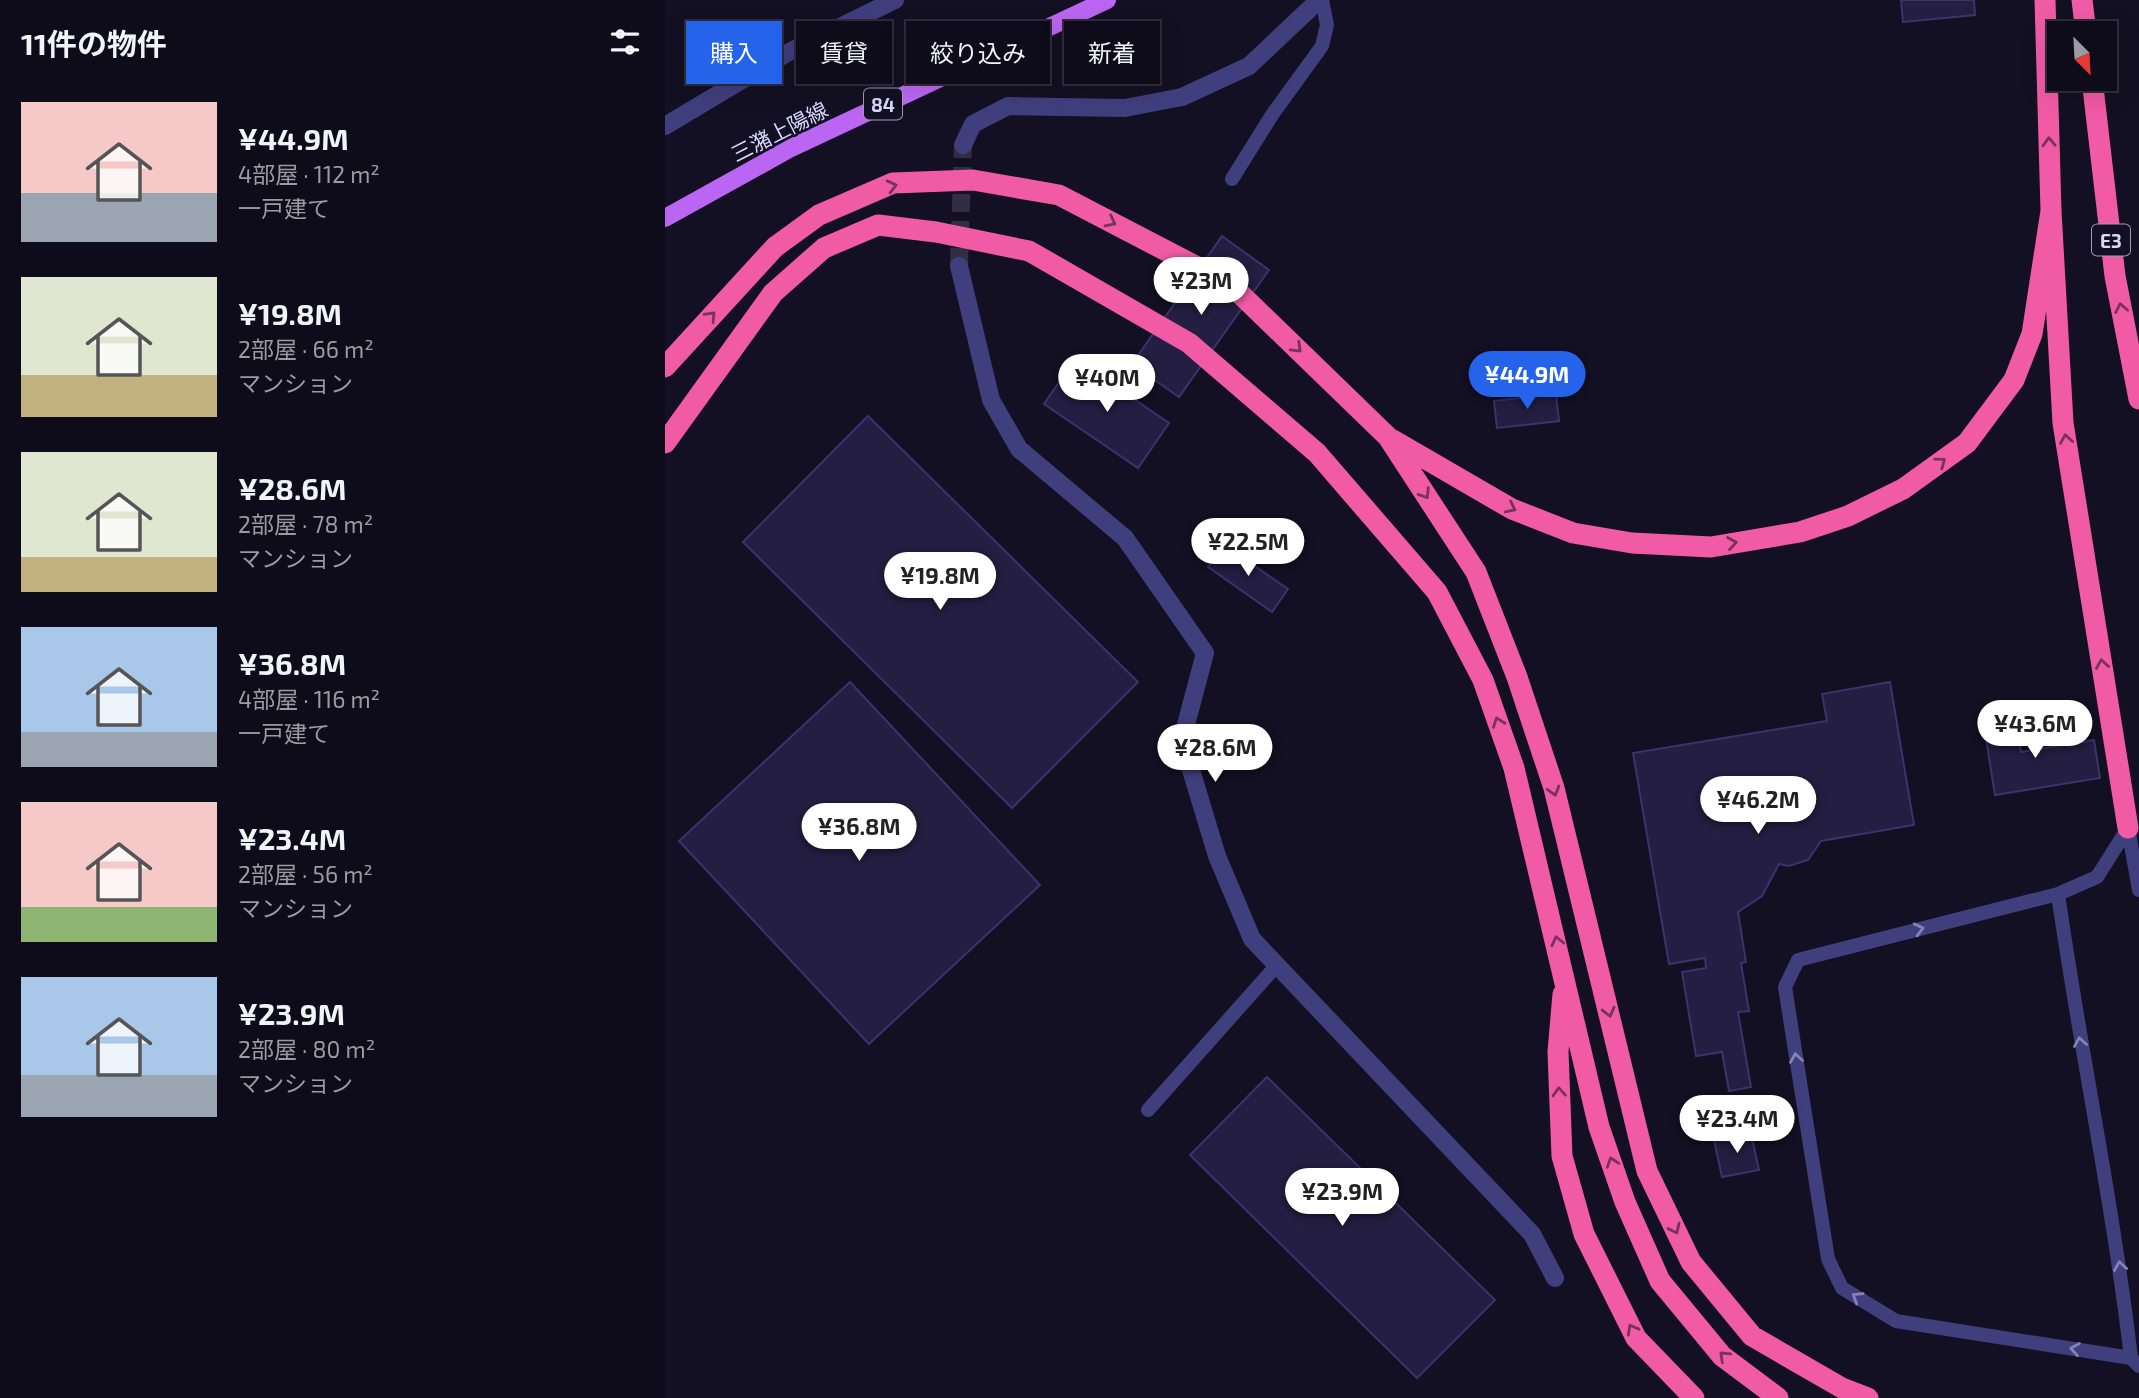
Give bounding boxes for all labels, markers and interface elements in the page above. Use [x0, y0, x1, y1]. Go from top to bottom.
chip: 購入 [686, 21, 782, 84]
chip: 賃貸 [796, 21, 892, 84]
chip: 絞り込み [906, 21, 1050, 84]
chip: 新着 [1064, 21, 1160, 84]
north arrow [2047, 21, 2117, 91]
map controls [2047, 21, 2117, 91]
icon: filters [606, 23, 644, 61]
text: 11件の物件 [21, 25, 167, 61]
road number: 84 [864, 88, 902, 120]
street label: 三潴上陽線 [727, 96, 831, 166]
text: ¥44.9M [238, 120, 349, 156]
icon: home [77, 130, 161, 214]
one-way arrow [2042, 137, 2057, 148]
text: 4部屋 · 112 m² [238, 160, 380, 188]
one-way arrow [885, 180, 897, 194]
text: 一戸建て [238, 194, 330, 222]
one-way arrow [1104, 213, 1116, 227]
road number: E3 [2092, 224, 2130, 256]
pin: ¥23M [1160, 258, 1242, 317]
text: ¥23M [1170, 266, 1232, 294]
text: ¥19.8M [238, 295, 342, 331]
one-way arrow [2115, 302, 2130, 314]
icon: home [77, 305, 161, 389]
one-way arrow [702, 311, 715, 324]
text: 2部屋 · 66 m² [238, 335, 374, 363]
one-way arrow [1289, 340, 1302, 353]
pin: ¥44.9M [1470, 352, 1584, 411]
pin: ¥40M [1066, 354, 1148, 414]
text: ¥44.9M [1485, 360, 1569, 388]
text: ¥40M [1074, 363, 1140, 391]
text: マンション [238, 369, 353, 397]
one-way arrow [2059, 434, 2074, 445]
one-way arrow [1933, 458, 1946, 470]
text: ¥28.6M [238, 470, 347, 506]
icon: home [77, 480, 161, 564]
one-way arrow [1417, 487, 1430, 500]
one-way arrow [1504, 499, 1516, 513]
text: 2部屋 · 78 m² [238, 510, 373, 538]
pin: ¥22.5M [1191, 518, 1305, 578]
text: ¥22.5M [1207, 527, 1289, 555]
one-way arrow [1726, 536, 1738, 551]
text: マンション [238, 544, 353, 572]
pin: ¥19.8M [883, 552, 997, 612]
text: ¥19.8M [900, 561, 980, 589]
text: ¥36.8M [238, 645, 346, 681]
icon: home [77, 655, 161, 739]
one-way arrow [2095, 658, 2110, 670]
text: 4部屋 · 116 m² [238, 685, 380, 713]
pin: ¥43.6M [1978, 700, 2092, 760]
text: ¥43.6M [1993, 709, 2077, 737]
one-way arrow [1492, 717, 1506, 729]
text: 一戸建て [238, 719, 330, 747]
pin: ¥28.6M [1158, 724, 1272, 784]
text: ¥28.6M [1173, 733, 1257, 761]
pin: ¥46.2M [1701, 776, 1815, 836]
one-way arrow [1546, 785, 1560, 797]
text: ¥46.2M [1716, 785, 1800, 813]
pin: ¥36.8M [802, 804, 916, 863]
text: ¥36.8M [818, 812, 900, 840]
text: ¥23.4M [238, 820, 346, 856]
icon: home [77, 830, 161, 914]
text: 2部屋 · 56 m² [238, 860, 373, 888]
text: マンション [238, 894, 353, 922]
one-way arrow [1913, 923, 1925, 937]
one-way arrow [1551, 936, 1565, 948]
text: ¥23.9M [238, 995, 345, 1031]
icon: home [77, 1005, 161, 1089]
one-way arrow [1601, 1006, 1615, 1018]
text: 2部屋 · 80 m² [238, 1035, 375, 1063]
one-way arrow [2073, 1036, 2088, 1048]
one-way arrow [1789, 1053, 1804, 1064]
text: マンション [238, 1069, 353, 1097]
one-way arrow [1552, 1086, 1567, 1097]
pin: ¥23.4M [1680, 1096, 1794, 1155]
text: ¥23.4M [1696, 1104, 1778, 1132]
one-way arrow [1606, 1157, 1620, 1169]
pin: ¥23.9M [1285, 1168, 1399, 1228]
text: ¥23.9M [1301, 1177, 1383, 1205]
one-way arrow [1667, 1222, 1681, 1234]
one-way arrow [2113, 1260, 2128, 1272]
one-way arrow [1851, 1292, 1864, 1305]
one-way arrow [1627, 1324, 1640, 1337]
one-way arrow [2069, 1342, 2081, 1357]
one-way arrow [1719, 1352, 1732, 1365]

